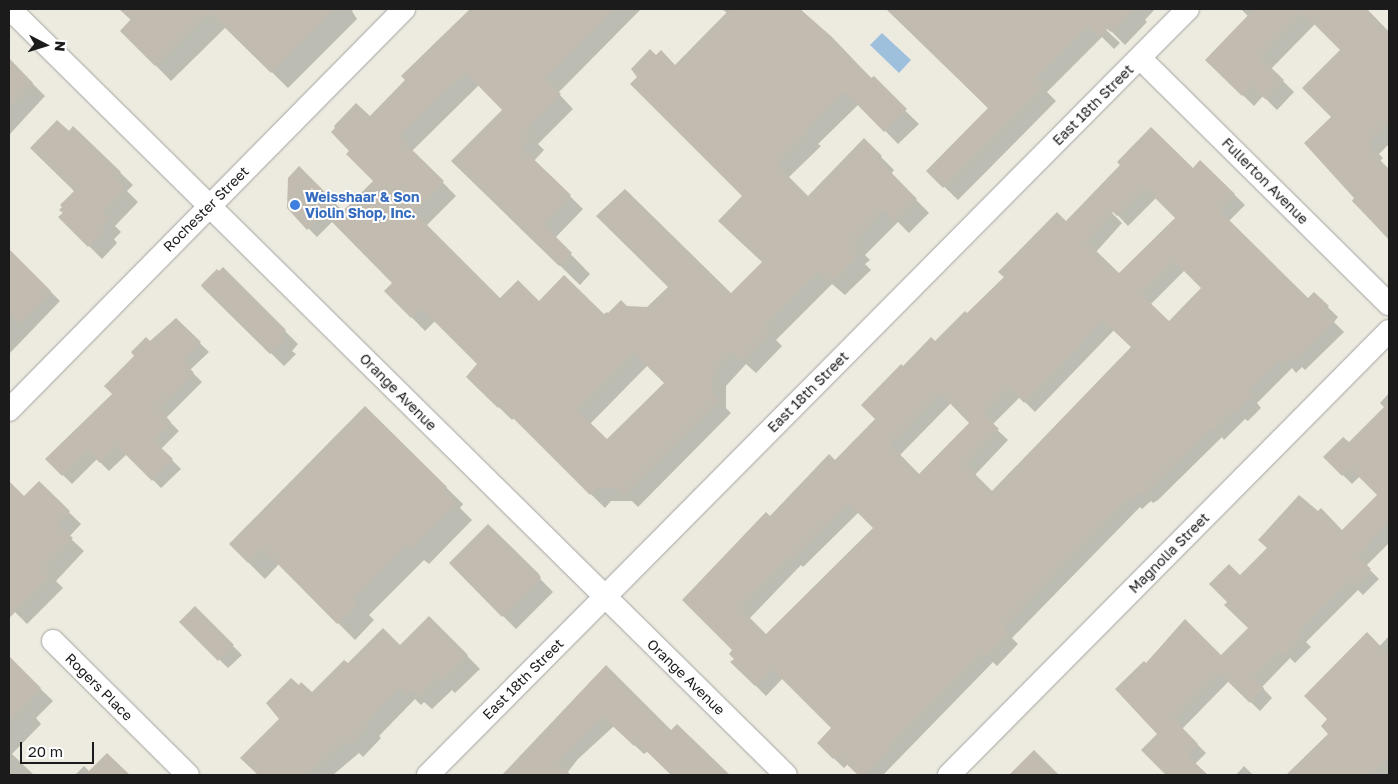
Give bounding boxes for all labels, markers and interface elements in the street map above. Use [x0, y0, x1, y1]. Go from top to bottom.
north arrow [20, 20, 70, 70]
text: N [52, 40, 69, 52]
street label: East 18th Street [1049, 61, 1137, 149]
street label: Fullerton Avenue [1218, 134, 1312, 228]
street label: Rochester Street [160, 163, 252, 255]
place label: Weisshaar & Son Violin Shop, Inc. [305, 189, 419, 222]
marker: Weisshaar & Son Violin Shop, Inc. [289, 199, 301, 211]
street label: East 18th Street [764, 348, 852, 436]
street label: Orange Avenue [356, 350, 440, 434]
street label: Magnolia Street [1125, 509, 1213, 597]
street label: East 18th Street [479, 635, 567, 723]
street label: Orange Avenue [644, 636, 728, 718]
street label: Rogers Place [62, 650, 136, 724]
scale bar [22, 732, 96, 764]
text: 20 m [28, 742, 63, 760]

